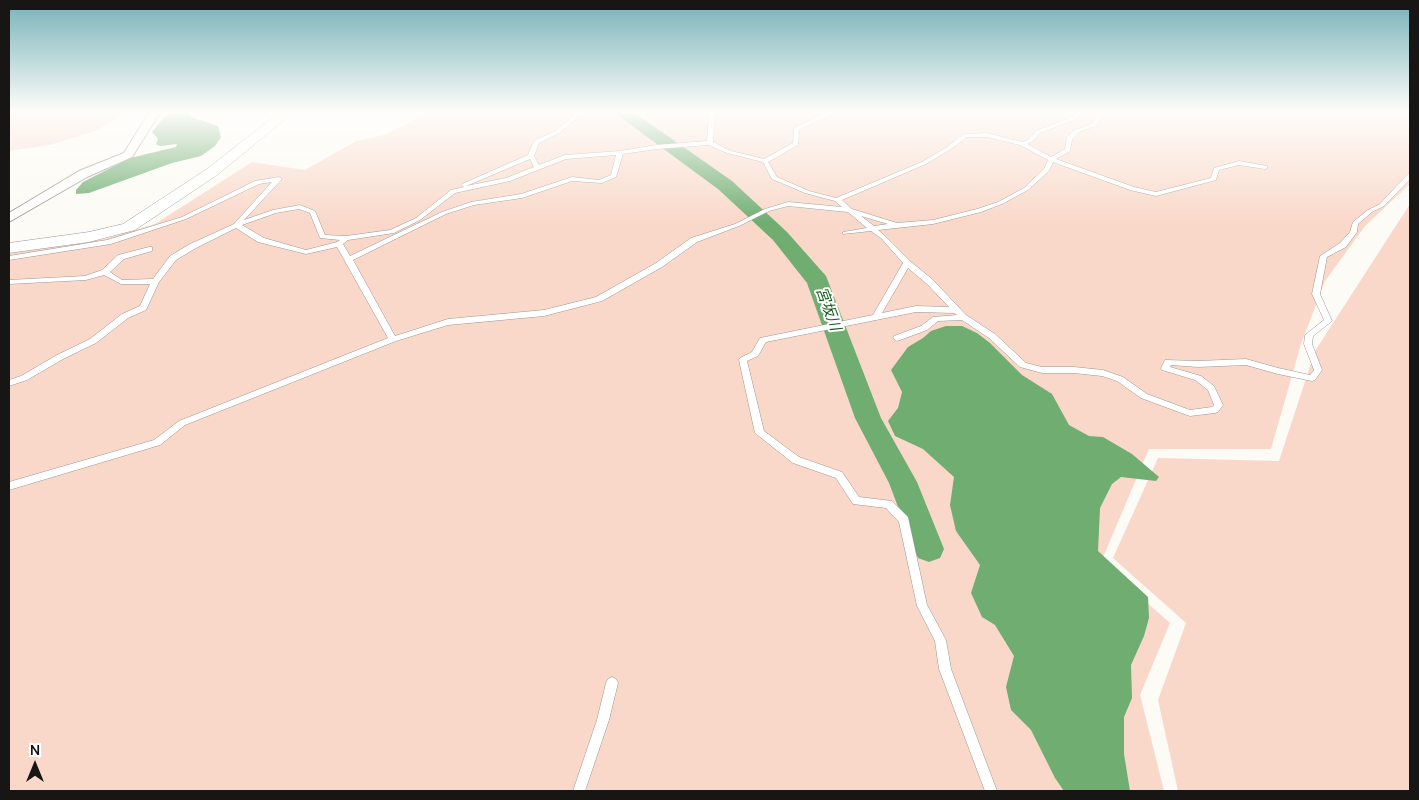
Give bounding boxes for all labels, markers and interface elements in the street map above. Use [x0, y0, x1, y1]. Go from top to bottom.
water label: 宮坂川 [812, 285, 844, 333]
north arrow [10, 740, 60, 790]
text: N [30, 740, 40, 759]

